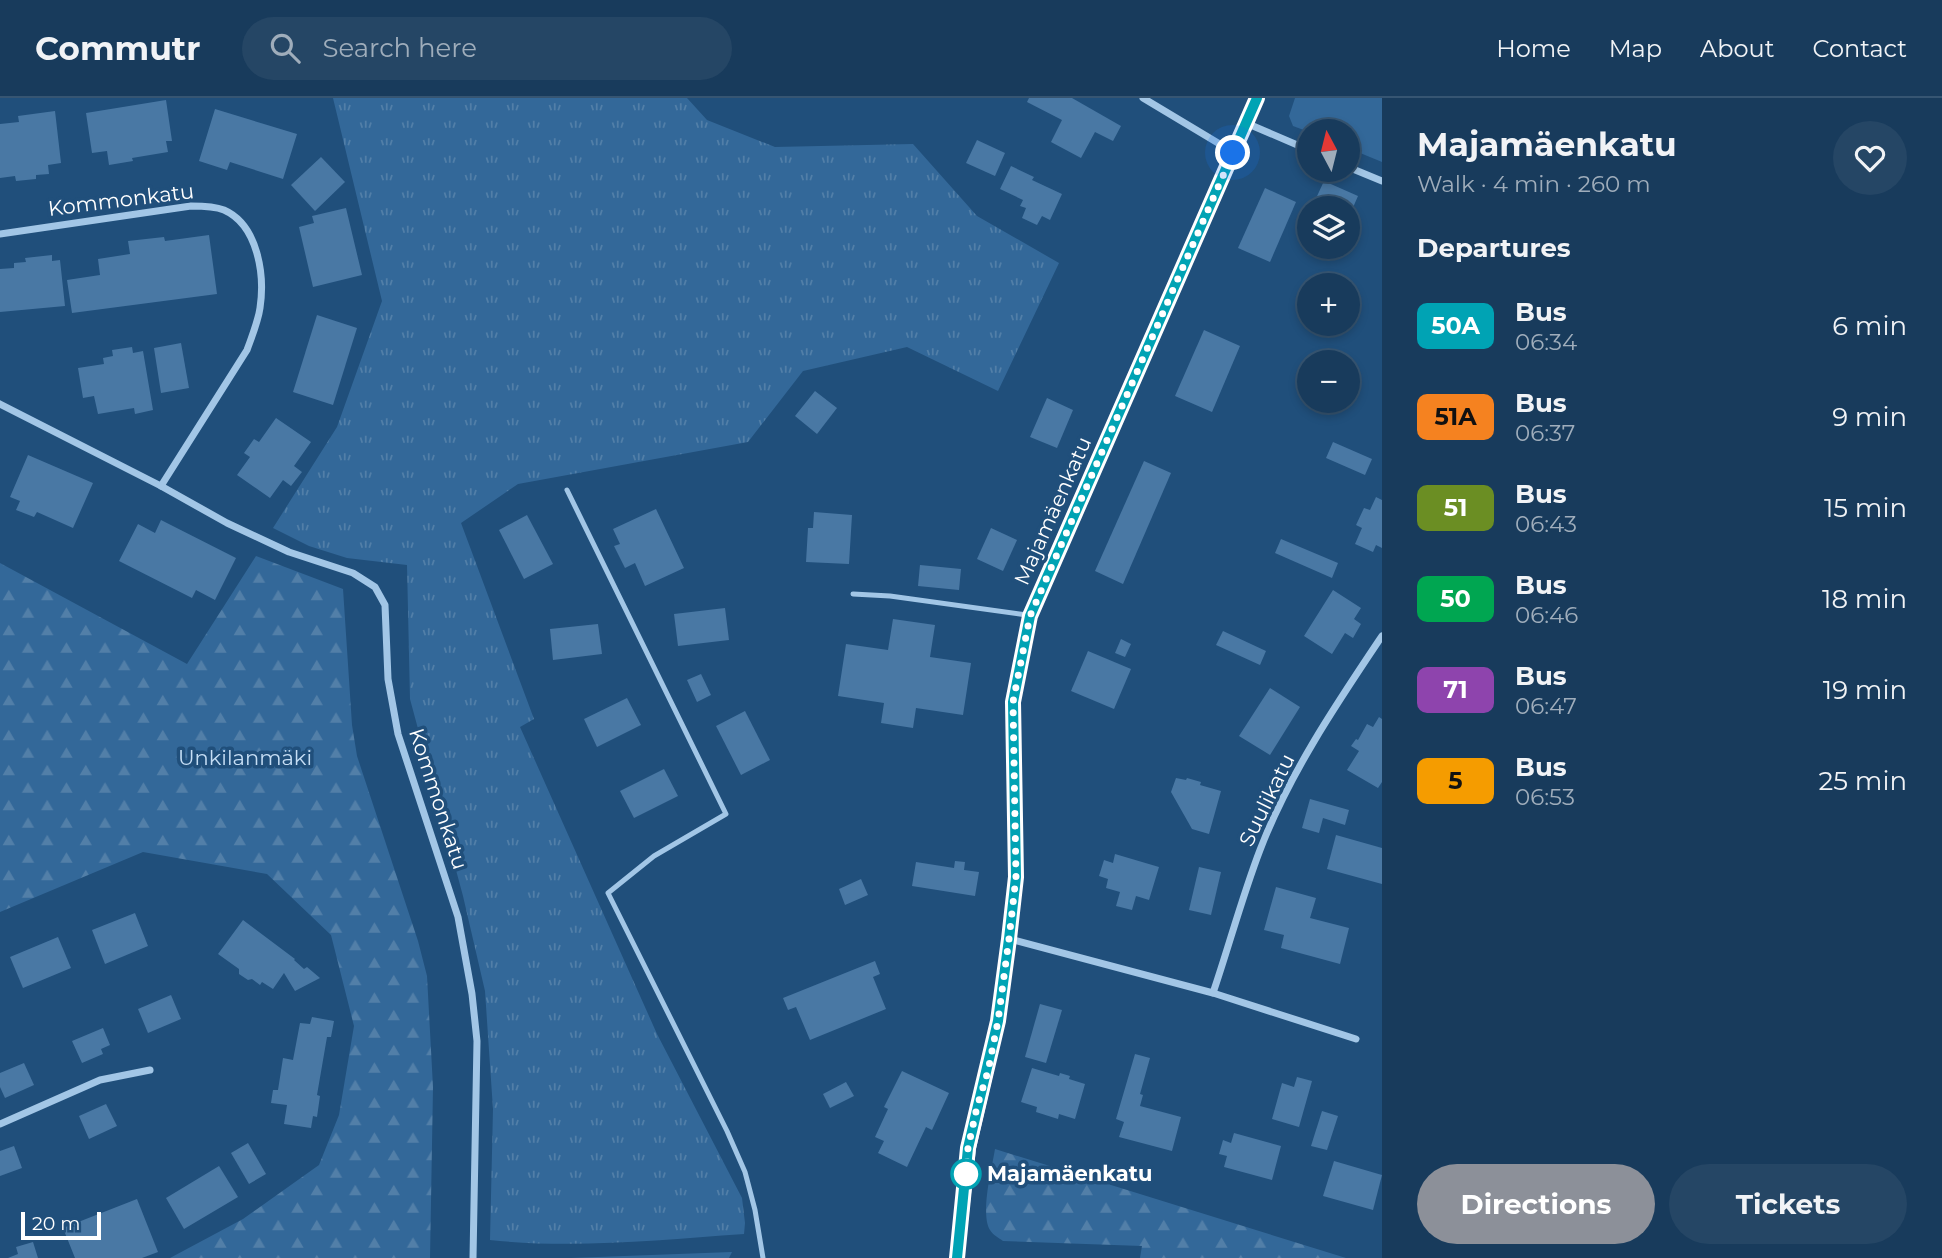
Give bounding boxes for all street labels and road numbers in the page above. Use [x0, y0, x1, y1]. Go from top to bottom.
street label: Kommonkatu [47, 178, 195, 221]
street label: Majamäenkatu [1009, 433, 1096, 589]
street label: Kommonkatu [404, 725, 473, 873]
street label: Suulikatu [1233, 749, 1300, 850]

